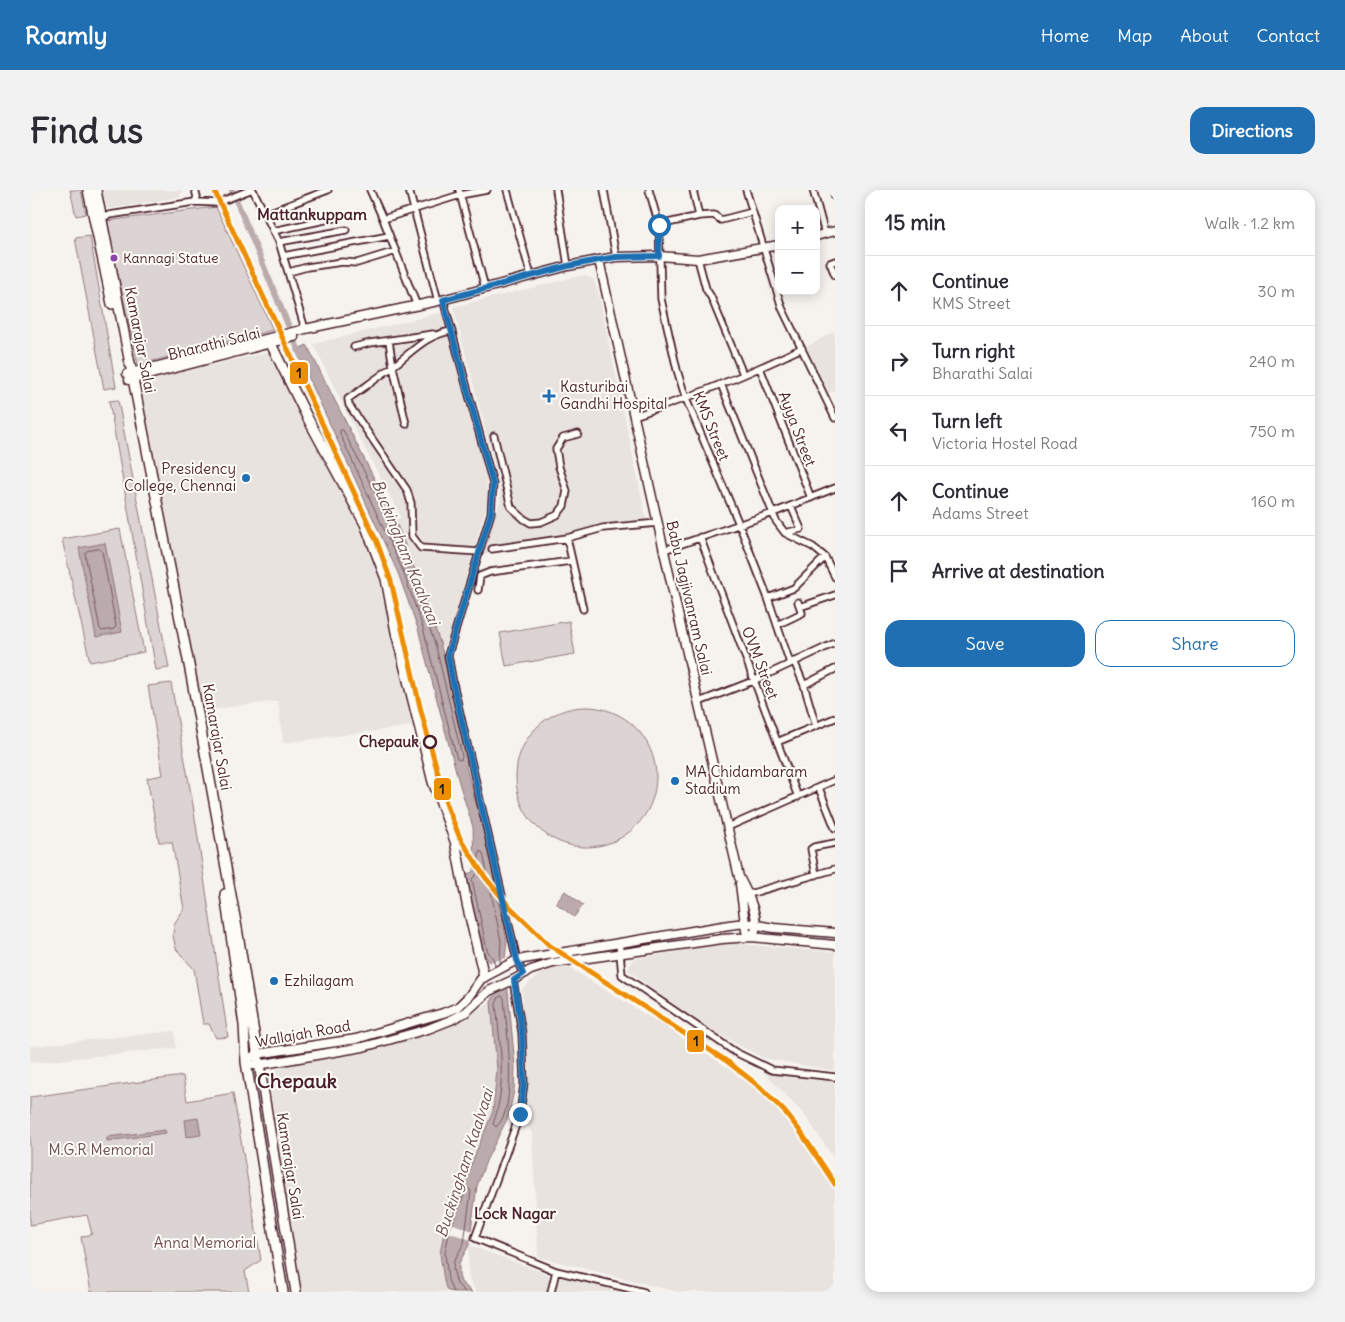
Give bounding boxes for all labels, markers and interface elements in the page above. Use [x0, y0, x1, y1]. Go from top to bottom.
text: Roamly [25, 20, 107, 50]
text: Home [1041, 24, 1089, 47]
text: Map [1117, 24, 1152, 47]
text: About [1180, 24, 1228, 47]
text: Contact [1256, 24, 1320, 47]
button: Directions [1190, 107, 1315, 154]
text: Find us [30, 108, 143, 152]
district label: Mattankuppam [257, 204, 367, 225]
map controls [775, 205, 820, 295]
button: + [775, 205, 820, 250]
text: 15 min [885, 209, 946, 236]
text: Walk · 1.2 km [1205, 213, 1295, 233]
route start [648, 214, 671, 237]
place label: Kannagi Statue [123, 249, 219, 267]
button: − [775, 250, 820, 295]
marker: Kannagi Statue [109, 253, 119, 263]
text: Continue [932, 269, 1009, 293]
icon: ahead [885, 277, 913, 305]
text: 30 m [1258, 281, 1295, 301]
street label: Kamarajar Salai [121, 285, 160, 395]
text: KMS Street [932, 293, 1010, 313]
street label: Bharathi Salai [166, 323, 262, 364]
text: Turn right [932, 339, 1015, 363]
icon: right [885, 347, 913, 375]
text: 240 m [1249, 351, 1295, 371]
line badge: 1 [289, 361, 309, 385]
text: Bharathi Salai [932, 363, 1033, 383]
text: 1 [296, 364, 302, 382]
place label: Kasturibai Gandhi Hospital [560, 377, 667, 413]
street label: KMS Street [689, 388, 734, 463]
marker: Kasturibai Gandhi Hospital [542, 389, 556, 403]
street label: Ayya Street [774, 389, 820, 469]
text: Turn left [932, 409, 1002, 433]
icon: left [885, 417, 913, 445]
text: 750 m [1250, 421, 1295, 441]
text: Victoria Hostel Road [932, 433, 1078, 453]
place label: Presidency College, Chennai [124, 459, 236, 495]
marker: Presidency College, Chennai [240, 472, 252, 484]
water label: Buckingham Kaalvaai [368, 476, 445, 630]
text: Continue [932, 479, 1009, 503]
icon: ahead [885, 487, 913, 515]
text: 160 m [1251, 491, 1295, 511]
text: Adams Street [932, 503, 1029, 523]
street label: Babu Jagjivanram Salai [662, 519, 717, 677]
icon: arrive [885, 557, 913, 585]
text: Arrive at destination [932, 559, 1105, 583]
button: Save [885, 620, 1085, 667]
button: Share [1095, 620, 1295, 667]
street label: OVM Street [738, 624, 783, 702]
street label: Kamarajar Salai [199, 682, 236, 792]
place label: Chepauk [359, 732, 419, 752]
marker: Chepauk [423, 735, 437, 749]
place label: MA Chidambaram Stadium [685, 762, 807, 798]
marker: MA Chidambaram Stadium [669, 775, 681, 787]
line badge: 1 [433, 777, 452, 801]
text: 1 [439, 780, 445, 798]
place label: Ezhilagam [284, 971, 354, 990]
marker: Ezhilagam [268, 975, 280, 987]
street label: Wallajah Road [254, 1016, 352, 1051]
line badge: 1 [686, 1029, 705, 1053]
text: 1 [693, 1032, 699, 1050]
district label: Chepauk [257, 1068, 337, 1093]
water label: Buckingham Kaalvaai [431, 1084, 498, 1240]
route end [509, 1103, 532, 1126]
street label: Kamarajar Salai [273, 1111, 308, 1221]
park label: M.G.R Memorial [48, 1140, 154, 1159]
district label: Lock Nagar [474, 1203, 557, 1224]
park label: Anna Memorial [154, 1233, 256, 1252]

